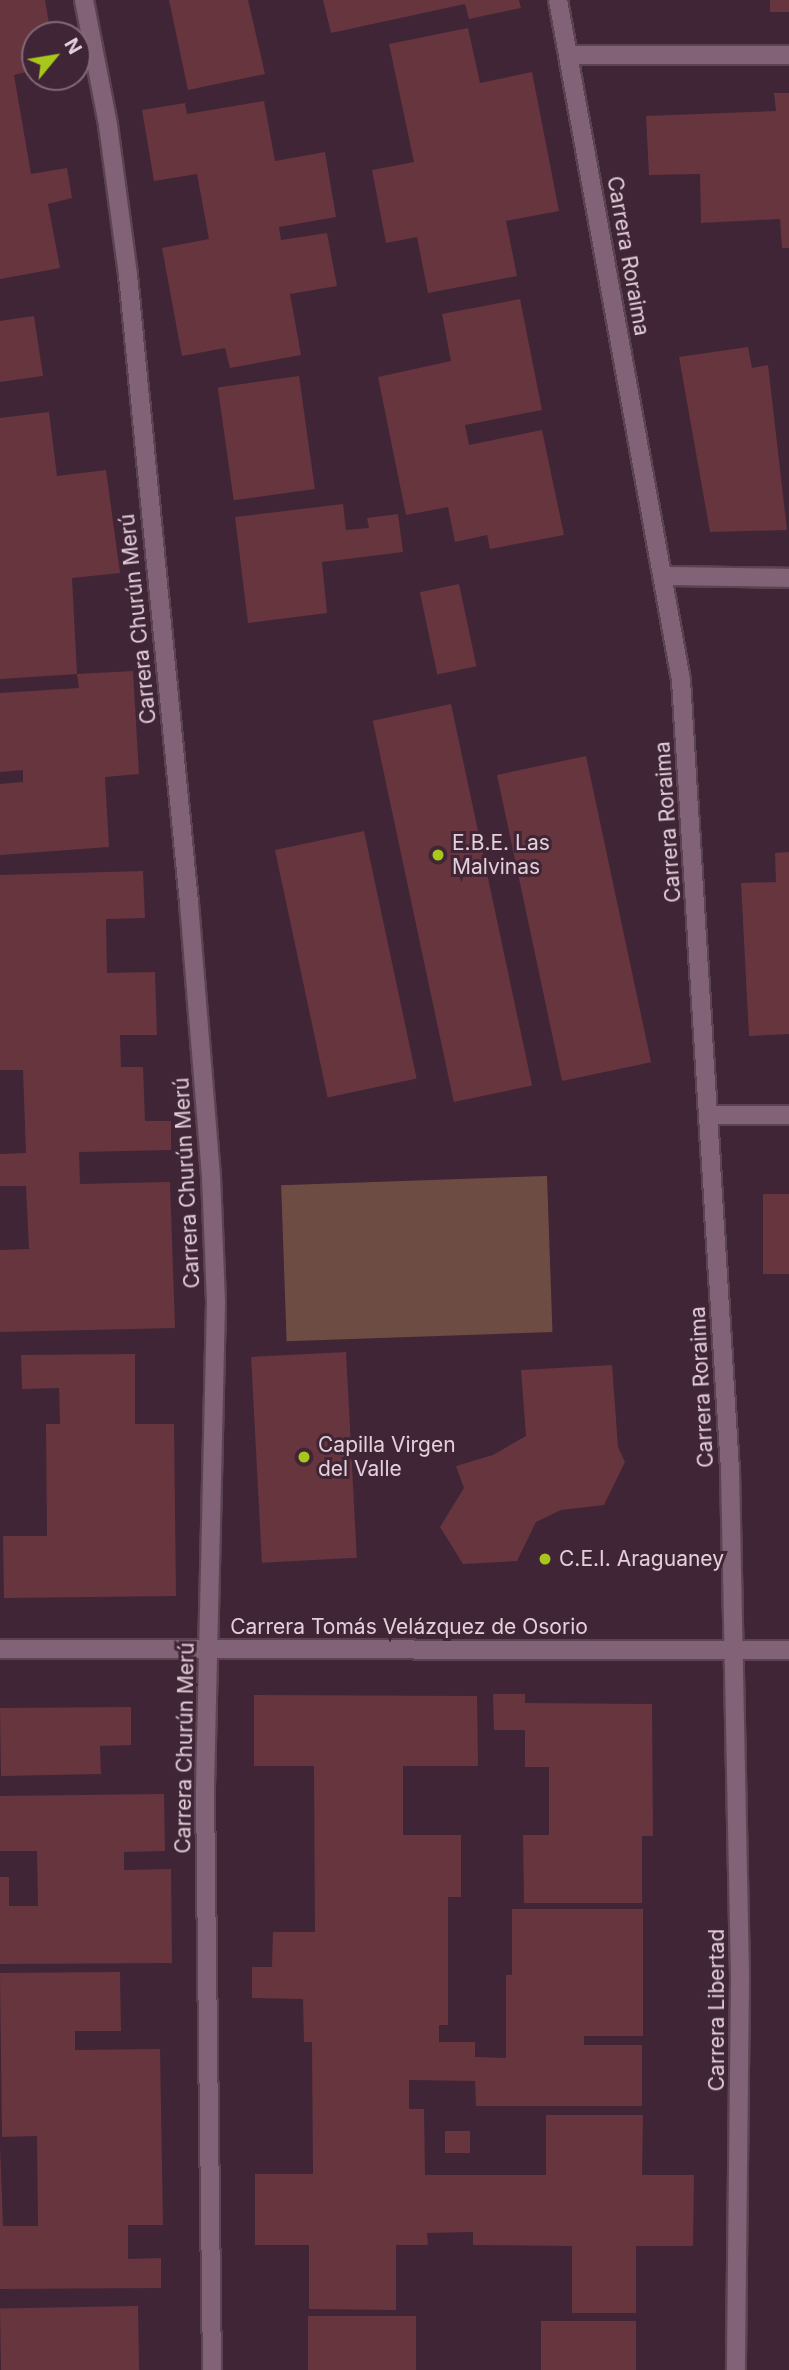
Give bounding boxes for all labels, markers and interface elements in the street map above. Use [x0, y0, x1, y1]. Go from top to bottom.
north arrow [21, 21, 91, 91]
text: N [59, 34, 86, 58]
street label: Carrera Roraima [602, 174, 654, 338]
street label: Carrera Churún Merú [114, 513, 162, 725]
street label: Carrera Roraima [650, 741, 686, 903]
place label: E.B.E. Las Malvinas [452, 830, 550, 880]
marker: E.B.E. Las Malvinas [430, 847, 446, 863]
street label: Carrera Churún Merú [169, 1077, 205, 1289]
street label: Carrera Roraima [685, 1306, 719, 1468]
place label: Capilla Virgen del Valle [318, 1432, 456, 1482]
marker: Capilla Virgen del Valle [296, 1449, 312, 1465]
place label: C.E.I. Araguaney [559, 1546, 724, 1572]
marker: C.E.I. Araguaney [537, 1551, 553, 1567]
street label: Carrera Tomás Velázquez de Osorio [230, 1614, 588, 1640]
street label: Carrera Churún Merú [171, 1642, 199, 1854]
street label: Carrera Libertad [704, 1929, 730, 2091]

